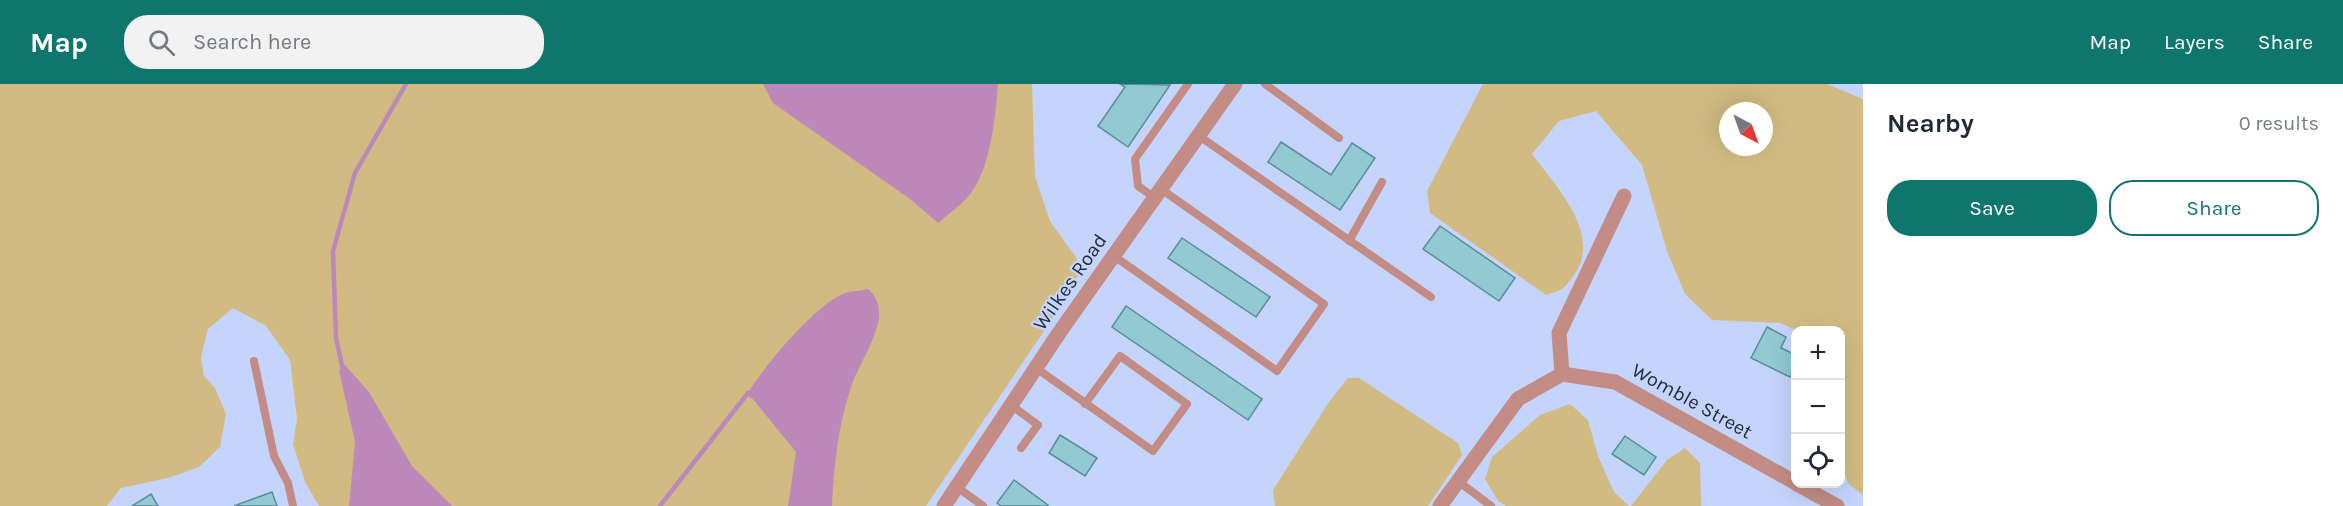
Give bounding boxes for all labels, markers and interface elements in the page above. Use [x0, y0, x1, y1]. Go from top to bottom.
search box [124, 15, 544, 69]
text: Map [30, 26, 88, 59]
icon: search [145, 26, 178, 59]
text: Search here [193, 29, 311, 55]
text: Map [2089, 30, 2131, 54]
text: Layers [2164, 30, 2225, 54]
text: Share [2258, 30, 2313, 54]
north arrow [1719, 102, 1773, 156]
text: Nearby [1887, 108, 1974, 139]
text: 0 results [2239, 112, 2319, 135]
button: Save [1887, 180, 2097, 236]
button: Share [2109, 180, 2319, 236]
street label: Wilkes Road [1028, 229, 1112, 335]
map controls [1791, 326, 1845, 488]
button: + [1791, 326, 1845, 380]
street label: Womble Street [1628, 358, 1757, 444]
button: − [1791, 380, 1845, 434]
button: locate [1791, 434, 1845, 488]

